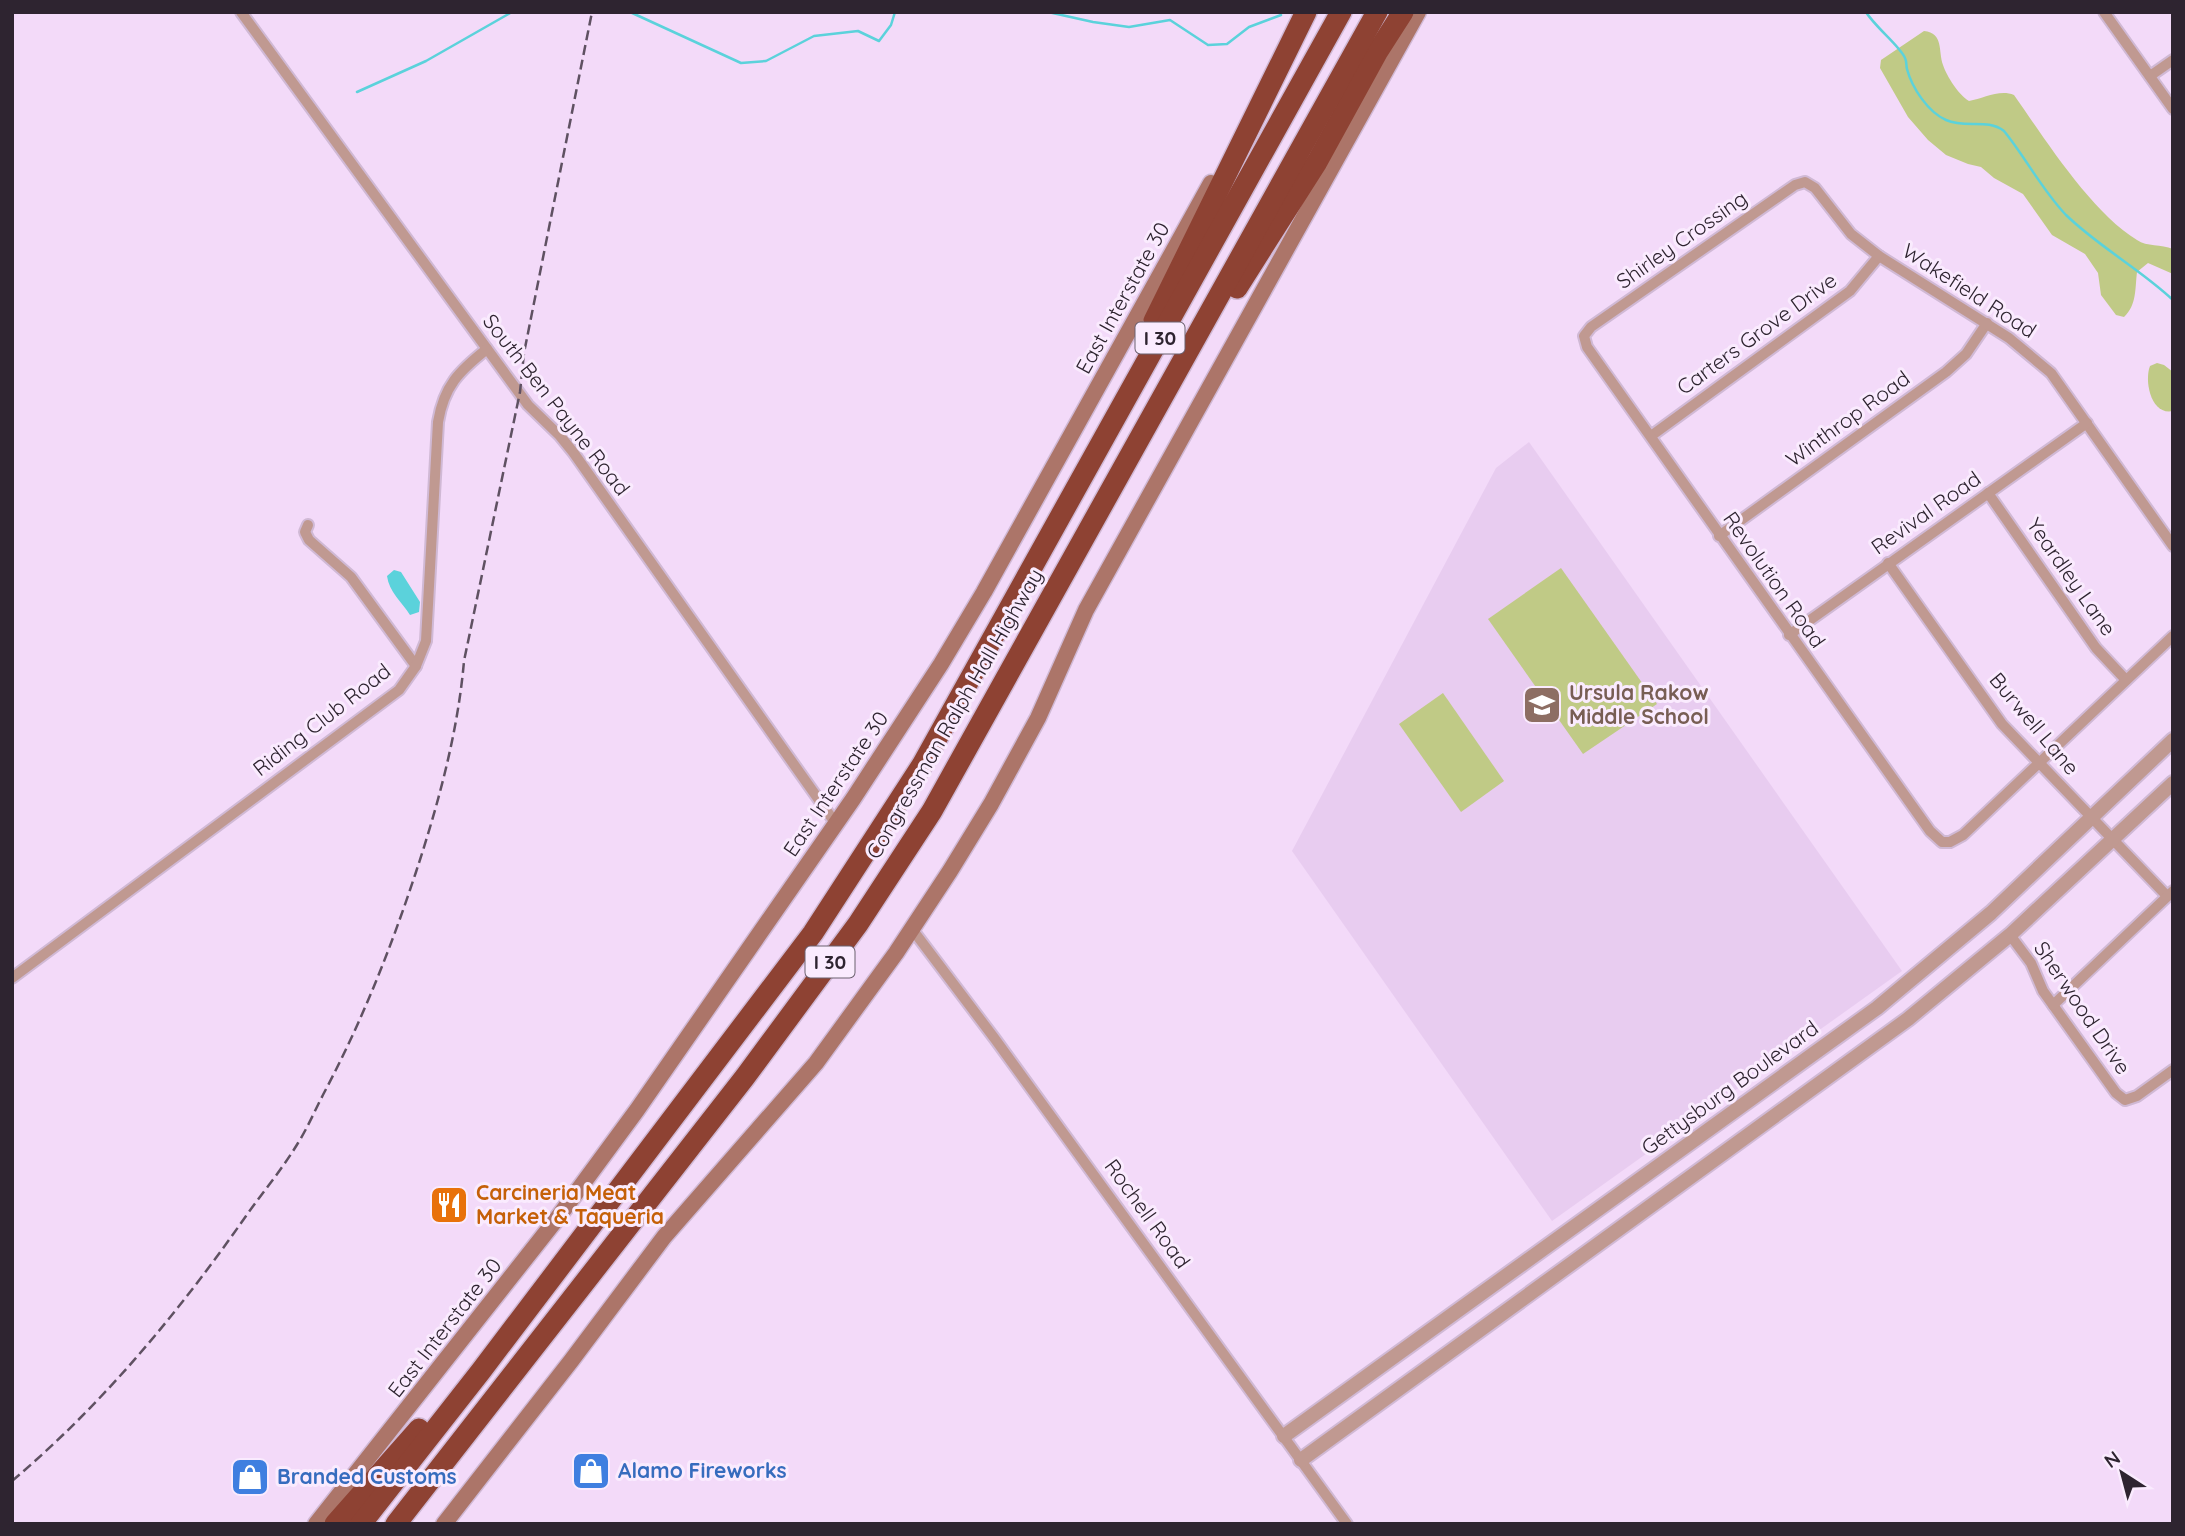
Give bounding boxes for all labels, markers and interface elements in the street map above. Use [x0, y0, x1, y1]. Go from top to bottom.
street label: Shirley Crossing [1611, 184, 1752, 294]
street label: East Interstate 30 [1070, 217, 1175, 378]
street label: Wakefield Road [1898, 237, 2041, 343]
street label: Carters Grove Drive [1672, 267, 1841, 400]
street label: South Ben Payne Road [478, 308, 636, 500]
road number: I 30 [1136, 322, 1184, 354]
street label: Winthrop Road [1780, 365, 1914, 472]
street label: Revival Road [1866, 465, 1985, 559]
street label: Revolution Road [1718, 506, 1831, 653]
street label: Yeardley Lane [2022, 513, 2122, 640]
street label: Congressman Ralph Hall Highway [860, 564, 1048, 863]
street label: Riding Club Road [247, 657, 395, 781]
street label: Burwell Lane [1984, 667, 2085, 780]
place label: Ursula Rakow Middle School [1569, 679, 1709, 729]
school or university icon: Ursula Rakow Middle School [1521, 684, 1563, 726]
street label: East Interstate 30 [777, 706, 893, 861]
street label: Sherwood Drive [2029, 936, 2137, 1079]
road number: I 30 [806, 946, 854, 978]
street label: Gettysburg Boulevard [1636, 1014, 1823, 1160]
street label: Rochell Road [1099, 1154, 1196, 1273]
place label: Carcineria Meat Market & Taqueria [476, 1179, 664, 1229]
restaurant icon: Carcineria Meat Market & Taqueria [428, 1184, 470, 1226]
street label: East Interstate 30 [382, 1253, 507, 1402]
north arrow [2087, 1438, 2157, 1508]
text: N [2099, 1445, 2125, 1473]
shop icon: Alamo Fireworks [570, 1450, 612, 1492]
shop icon: Branded Customs [229, 1456, 271, 1498]
place label: Alamo Fireworks [618, 1457, 787, 1483]
place label: Branded Customs [277, 1463, 457, 1489]

